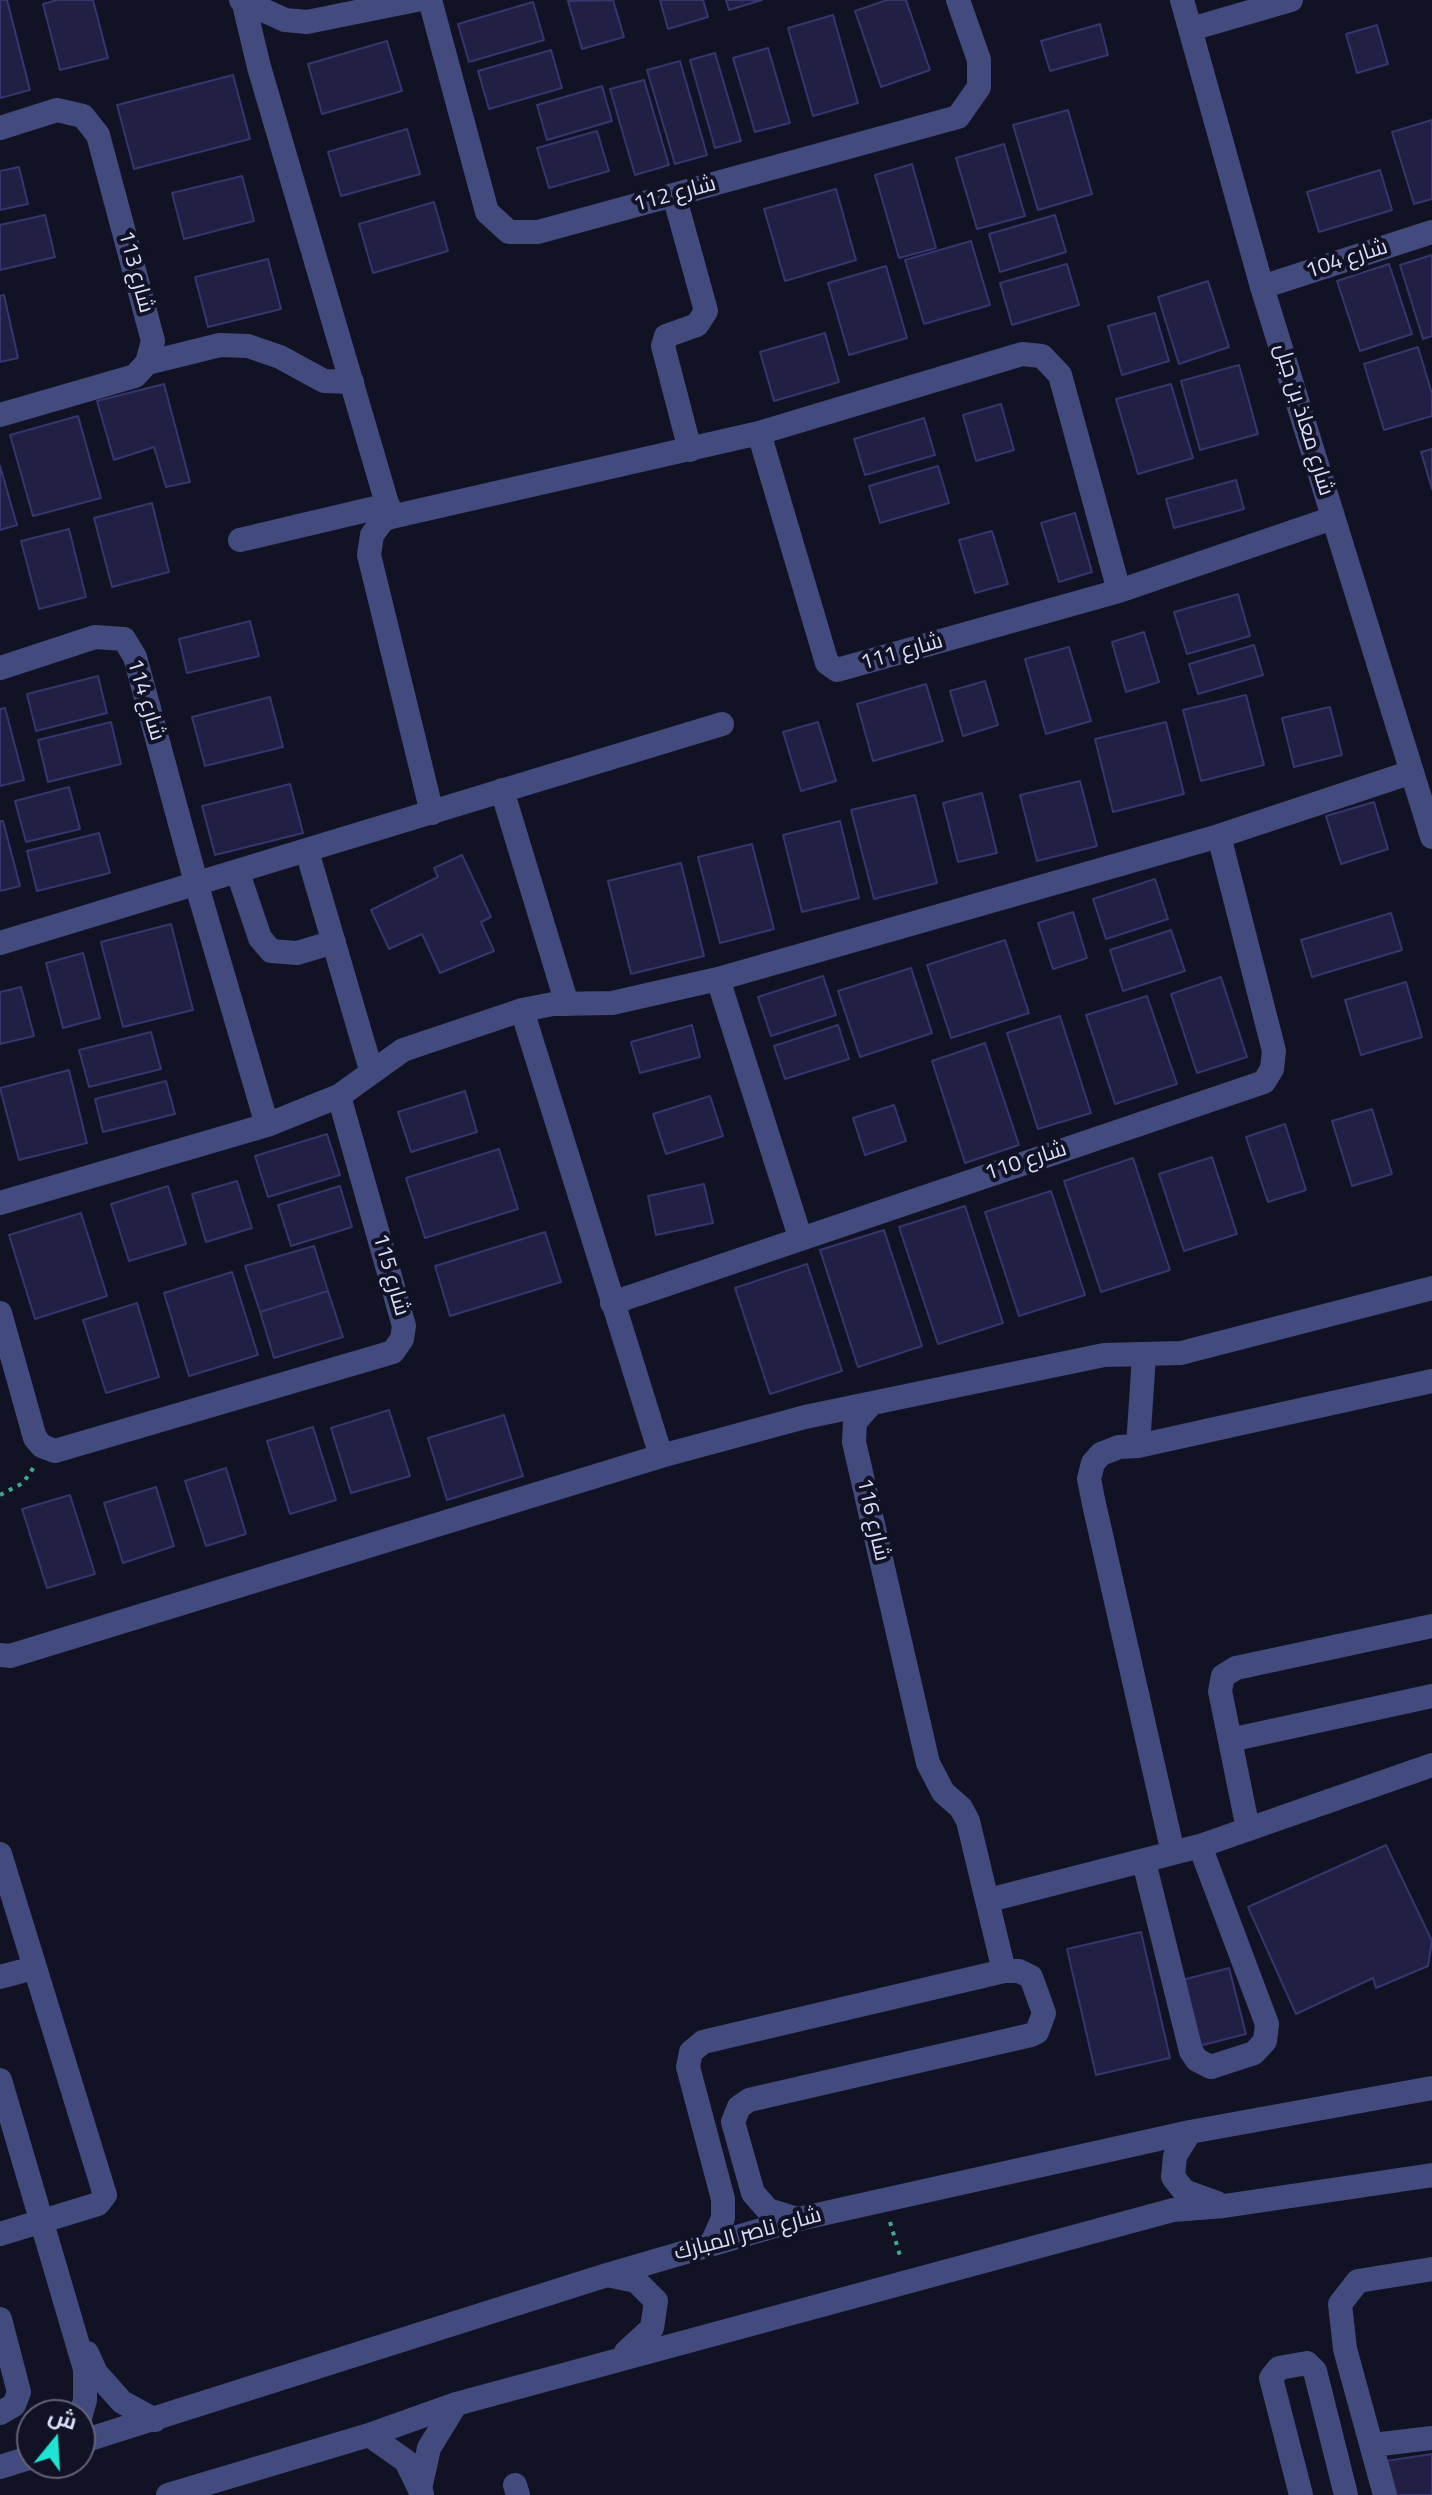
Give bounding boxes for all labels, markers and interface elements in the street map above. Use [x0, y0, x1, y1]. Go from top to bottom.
street label: شارع 112 [631, 171, 719, 219]
street label: شارع 113 [111, 228, 159, 316]
street label: شارع 104 [1303, 234, 1391, 286]
street label: شارع معاذ بن جبل [1267, 341, 1339, 499]
street label: شارع 111 [858, 629, 946, 677]
street label: شارع 114 [120, 656, 170, 744]
street label: شارع 110 [982, 1136, 1070, 1188]
street label: شارع 115 [366, 1231, 414, 1319]
street label: شارع 116 [850, 1476, 894, 1564]
street label: شارع ناصر المبارك [671, 2203, 825, 2267]
text: ش [44, 2398, 81, 2439]
north arrow [16, 2399, 96, 2479]

